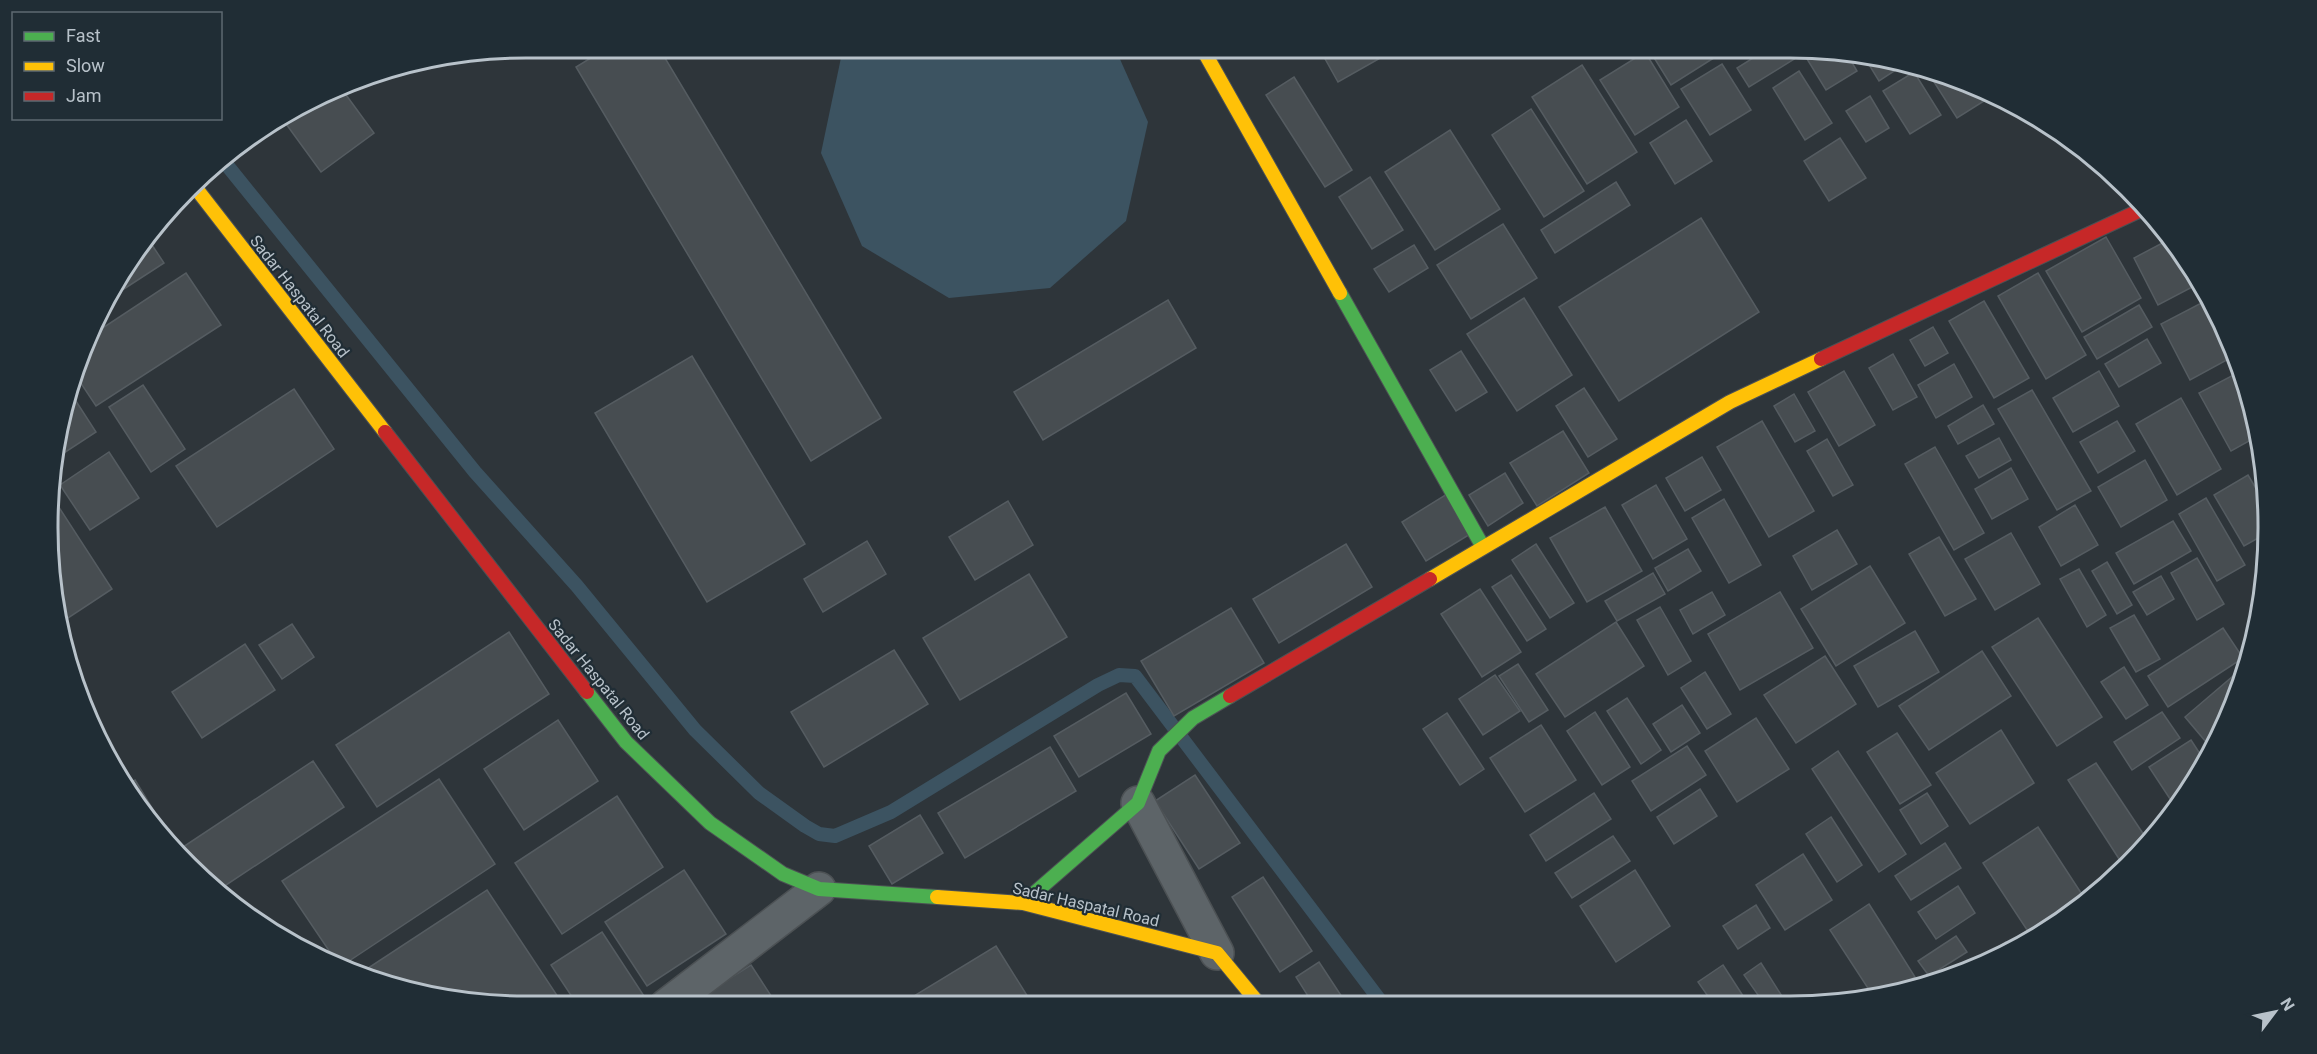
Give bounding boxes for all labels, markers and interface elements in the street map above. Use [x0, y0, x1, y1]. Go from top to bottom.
legend [12, 12, 222, 120]
text: Fast [66, 25, 101, 46]
text: Slow [66, 55, 105, 76]
text: Jam [66, 85, 102, 106]
street label: Sadar Haspatal Road [246, 231, 353, 361]
street label: Sadar Haspatal Road [544, 615, 653, 744]
street label: Sadar Haspatal Road [1011, 878, 1161, 931]
north arrow [2245, 982, 2305, 1042]
text: N [2276, 994, 2298, 1014]

